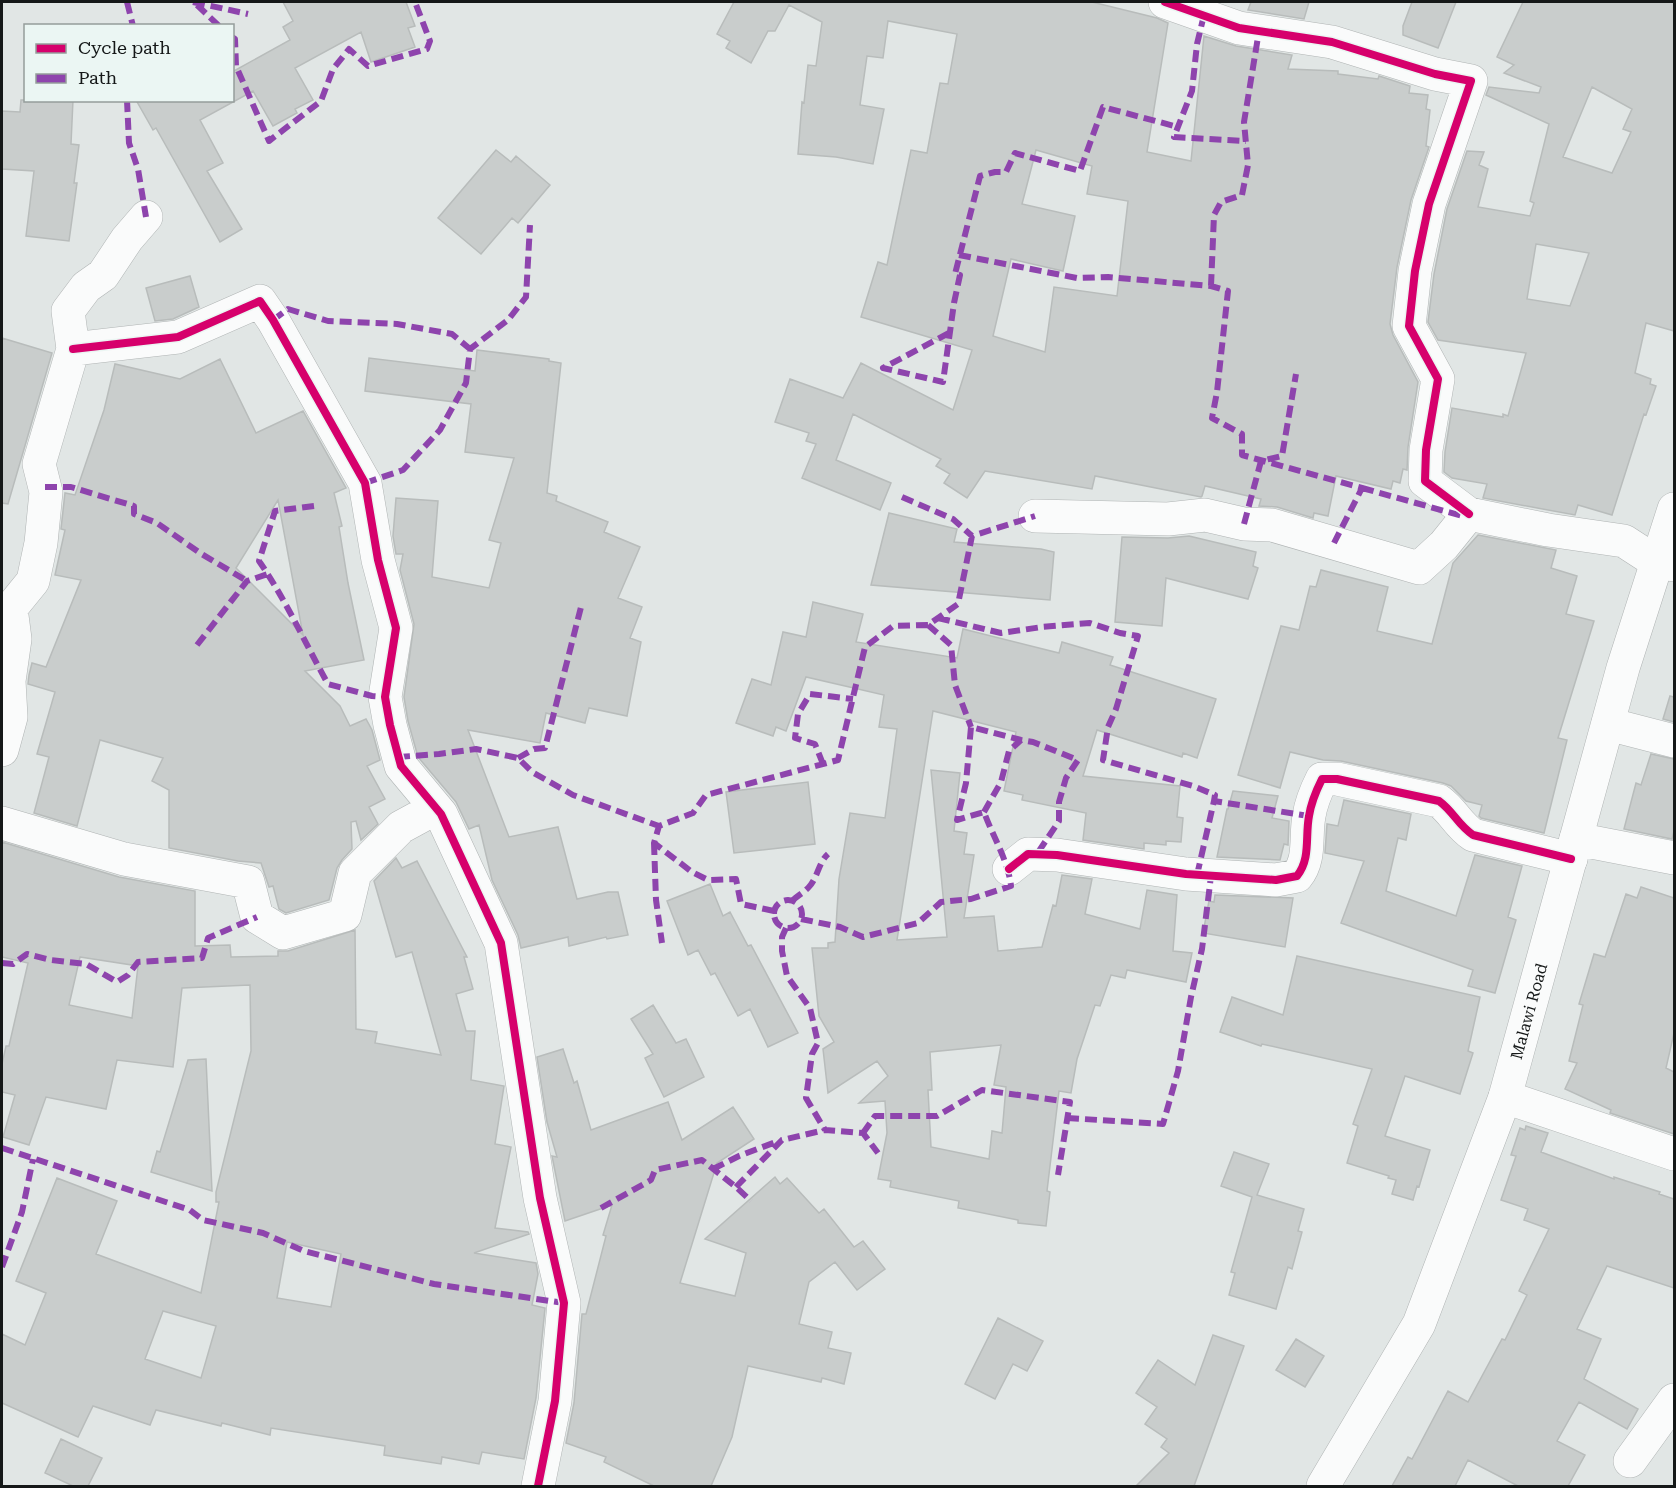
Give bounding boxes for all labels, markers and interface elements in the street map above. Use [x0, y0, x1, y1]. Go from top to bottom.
legend [24, 24, 234, 102]
text: Cycle path [78, 37, 171, 58]
text: Path [78, 67, 117, 88]
street label: Malawi Road [1507, 961, 1551, 1062]

